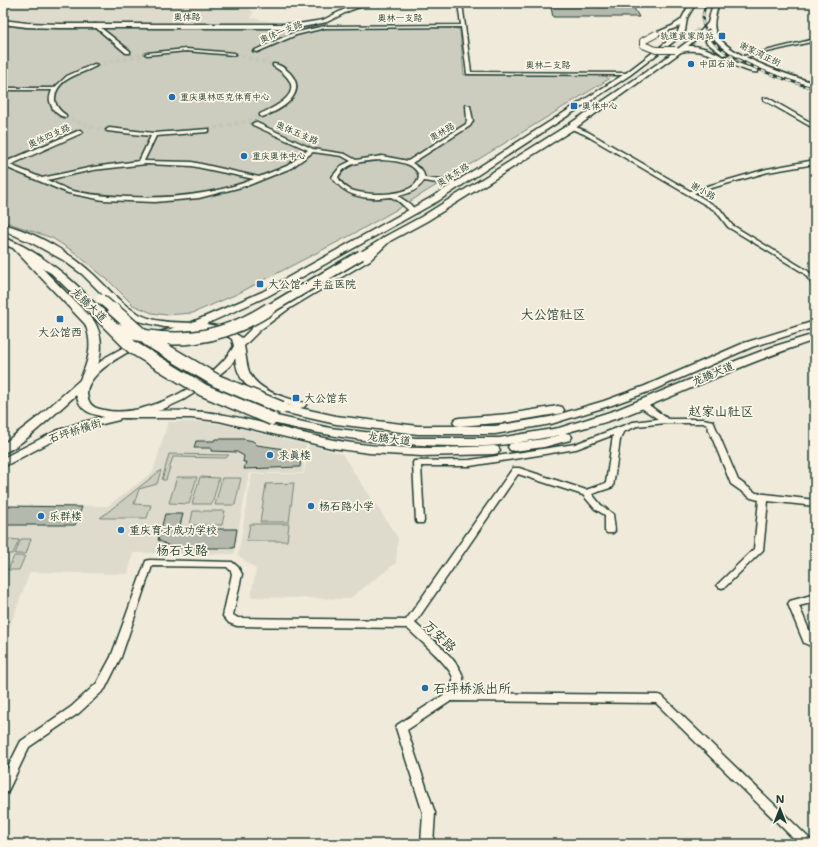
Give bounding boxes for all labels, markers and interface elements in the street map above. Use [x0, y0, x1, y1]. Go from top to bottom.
street label: 奥体路 [173, 11, 201, 23]
street label: 奥林一支路 [377, 12, 423, 24]
street label: 奥体一支路 [258, 18, 304, 46]
place label: 轨道袁家岗站 [660, 30, 714, 42]
marker: 轨道袁家岗站 [717, 31, 727, 41]
street label: 谢家湾正街 [737, 39, 783, 69]
place label: 中国石油 [699, 58, 735, 70]
street label: 奥林二支路 [525, 59, 571, 71]
marker: 中国石油 [686, 59, 696, 69]
place label: 重庆奥林匹克体育中心 [180, 91, 270, 103]
marker: 重庆奥林匹克体育中心 [167, 92, 177, 102]
place label: 奥体中心 [582, 100, 618, 112]
marker: 奥体中心 [569, 101, 579, 111]
street label: 奥体五支路 [274, 119, 320, 147]
street label: 奥林路 [427, 120, 457, 144]
street label: 奥体四支路 [26, 121, 72, 151]
place label: 重庆奥体中心 [252, 150, 306, 162]
marker: 重庆奥体中心 [239, 151, 249, 161]
street label: 奥体东路 [435, 160, 471, 190]
street label: 谢小路 [688, 179, 718, 203]
place label: 大公馆‧丰益医院 [268, 277, 356, 292]
marker: 大公馆‧丰益医院 [255, 279, 265, 289]
street label: 龙腾大道 [68, 284, 110, 326]
district label: 大公馆社区 [520, 306, 586, 323]
marker: 大公馆西 [55, 314, 65, 324]
place label: 大公馆西 [38, 325, 82, 340]
street label: 龙腾大道 [690, 359, 736, 389]
place label: 大公馆东 [304, 391, 348, 406]
marker: 大公馆东 [291, 393, 301, 403]
district label: 赵家山社区 [688, 403, 754, 420]
street label: 石坪桥横街 [47, 415, 104, 447]
street label: 龙腾大道 [366, 429, 412, 449]
place label: 求真楼 [278, 448, 311, 463]
marker: 求真楼 [265, 450, 275, 460]
place label: 杨石路小学 [319, 499, 374, 514]
marker: 杨石路小学 [306, 501, 316, 511]
place label: 乐群楼 [49, 509, 82, 524]
marker: 乐群楼 [36, 511, 46, 521]
place label: 重庆育才成功学校 [129, 523, 217, 538]
marker: 重庆育才成功学校 [116, 525, 126, 535]
street label: 杨石支路 [156, 542, 208, 559]
street label: 万安路 [420, 616, 460, 656]
place label: 石坪桥派出所 [433, 680, 511, 697]
marker: 石坪桥派出所 [420, 683, 430, 693]
north arrow [760, 789, 800, 829]
text: N [776, 792, 785, 807]

